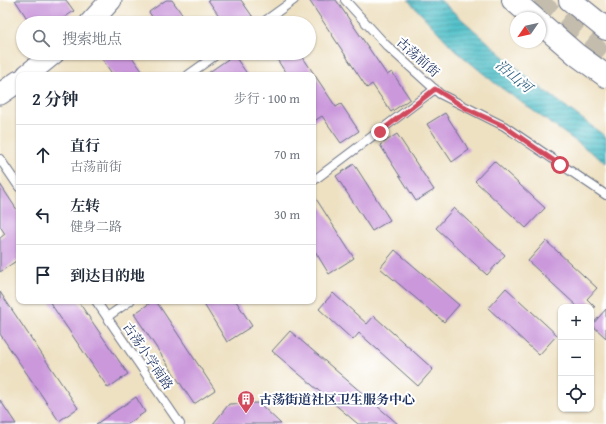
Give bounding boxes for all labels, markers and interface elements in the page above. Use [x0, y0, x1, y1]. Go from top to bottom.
north arrow [510, 12, 546, 48]
search box [16, 16, 316, 60]
icon: search [30, 27, 52, 49]
text: 搜索地点 [62, 28, 122, 49]
street label: 古荡前街 [392, 33, 444, 81]
water label: 沿山河 [491, 55, 539, 99]
text: 2 分钟 [32, 86, 79, 111]
text: 步行 · 100 m [234, 89, 300, 108]
route end [371, 123, 389, 141]
text: 直行 [70, 135, 100, 156]
icon: ahead [32, 144, 54, 166]
text: 70 m [274, 145, 300, 164]
route start [551, 156, 569, 174]
text: 古荡前街 [70, 157, 122, 176]
text: 左转 [70, 195, 100, 216]
icon: left [32, 204, 54, 226]
text: 30 m [274, 205, 300, 224]
text: 健身二路 [70, 217, 122, 236]
icon: arrive [32, 264, 54, 286]
text: 到达目的地 [70, 265, 145, 286]
map controls [558, 304, 594, 412]
button: + [558, 304, 594, 340]
street label: 古荡小学南路 [118, 318, 178, 394]
button: − [558, 340, 594, 376]
button: locate [558, 376, 594, 412]
building icon: 古荡街道社区卫生服务中心 [236, 389, 256, 414]
place label: 古荡街道社区卫生服务中心 [259, 390, 415, 409]

